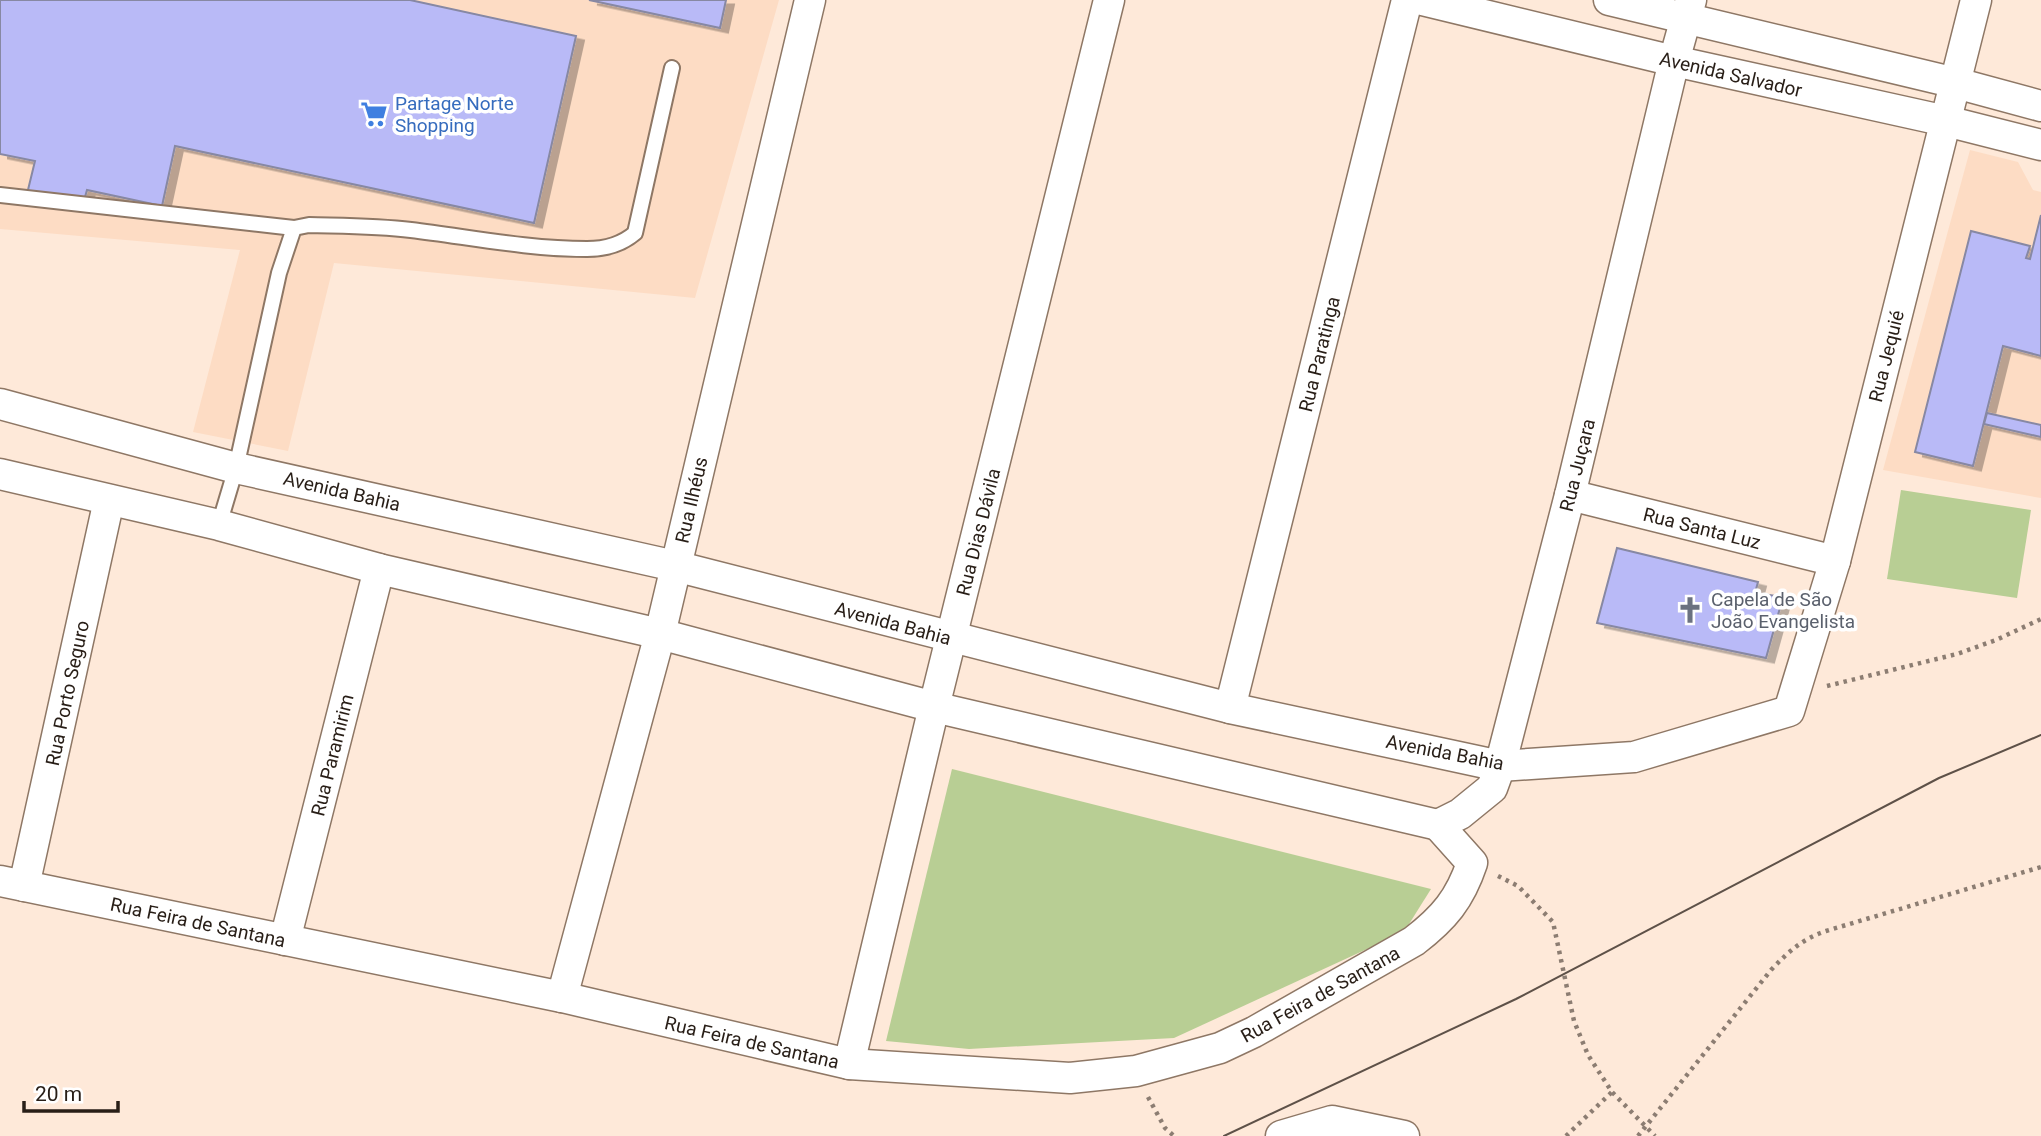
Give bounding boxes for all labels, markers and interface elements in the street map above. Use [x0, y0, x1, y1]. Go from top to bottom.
street label: Avenida Salvador [1657, 47, 1805, 102]
place label: Partage Norte Shopping [395, 92, 514, 137]
supermarket icon: Partage Norte Shopping [359, 99, 389, 129]
street label: Rua Paratinga [1294, 294, 1345, 414]
street label: Rua Jequié [1864, 308, 1909, 404]
street label: Rua Juçara [1555, 416, 1600, 514]
street label: Rua Ilhéus [670, 455, 713, 545]
street label: Rua Dias Dávila [952, 466, 1005, 598]
street label: Avenida Bahia [281, 467, 403, 516]
street label: Rua Santa Luz [1641, 503, 1763, 554]
place label: Capela de São João Evangelista [1711, 588, 1855, 633]
church icon: Capela de São João Evangelista [1675, 595, 1705, 625]
street label: Avenida Bahia [832, 597, 954, 650]
street label: Rua Porto Seguro [41, 618, 94, 768]
street label: Rua Paramirim [306, 692, 359, 818]
street label: Avenida Bahia [1384, 730, 1506, 775]
street label: Rua Feira de Santana [108, 893, 288, 952]
street label: Rua Feira de Santana [1237, 941, 1404, 1048]
street label: Rua Feira de Santana [662, 1011, 841, 1074]
scale bar [24, 1070, 119, 1114]
text: 20 m [35, 1082, 82, 1106]

